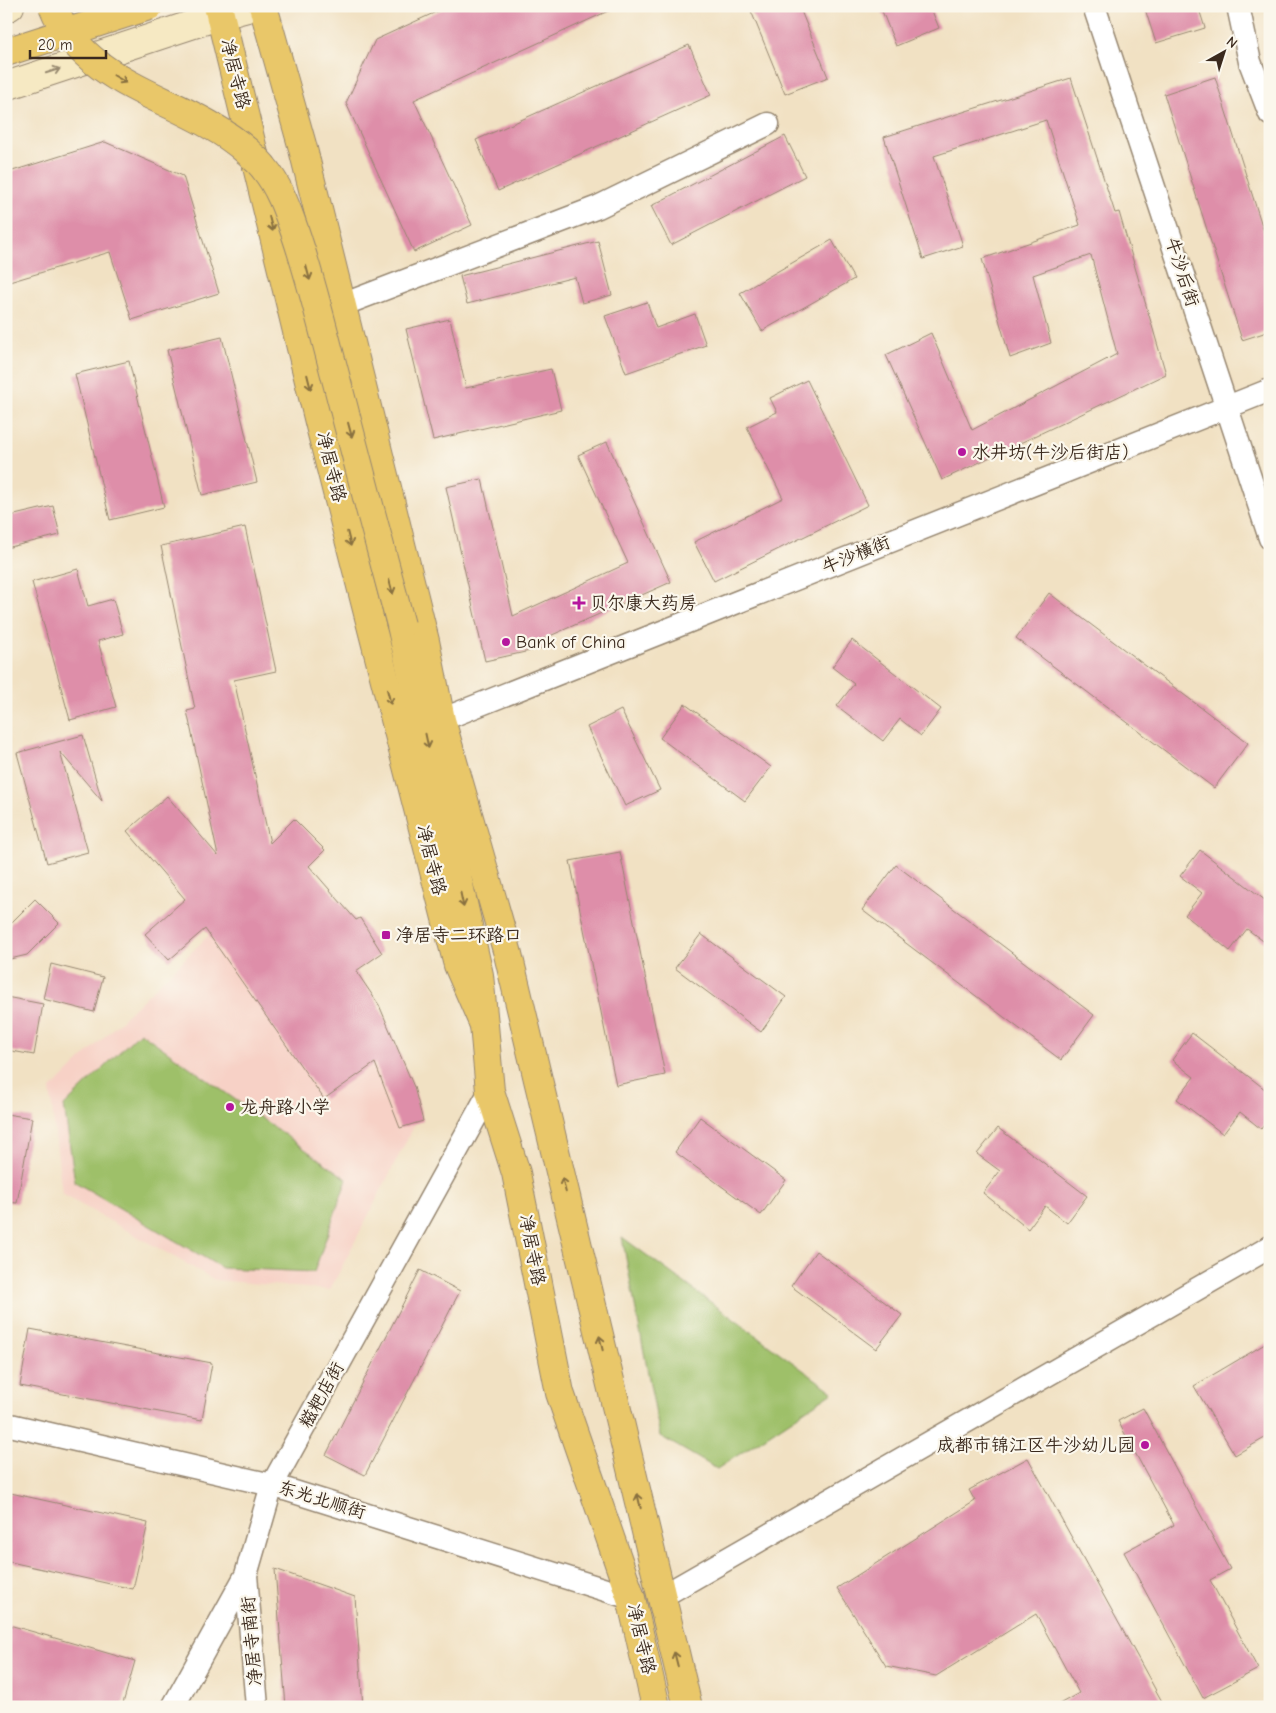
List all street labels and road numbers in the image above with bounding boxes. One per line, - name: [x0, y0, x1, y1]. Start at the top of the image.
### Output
- street label: 净居寺路: [216, 37, 254, 111]
- street label: 牛沙后街: [1161, 235, 1203, 309]
- street label: 净居寺路: [312, 430, 350, 504]
- street label: 牛沙横街: [819, 532, 893, 578]
- street label: 净居寺路: [412, 823, 450, 897]
- street label: 净居寺路: [515, 1213, 549, 1287]
- street label: 糍粑店街: [295, 1358, 349, 1432]
- street label: 东光北顺街: [276, 1477, 368, 1523]
- street label: 净居寺南街: [238, 1595, 266, 1687]
- street label: 净居寺路: [623, 1602, 659, 1676]

